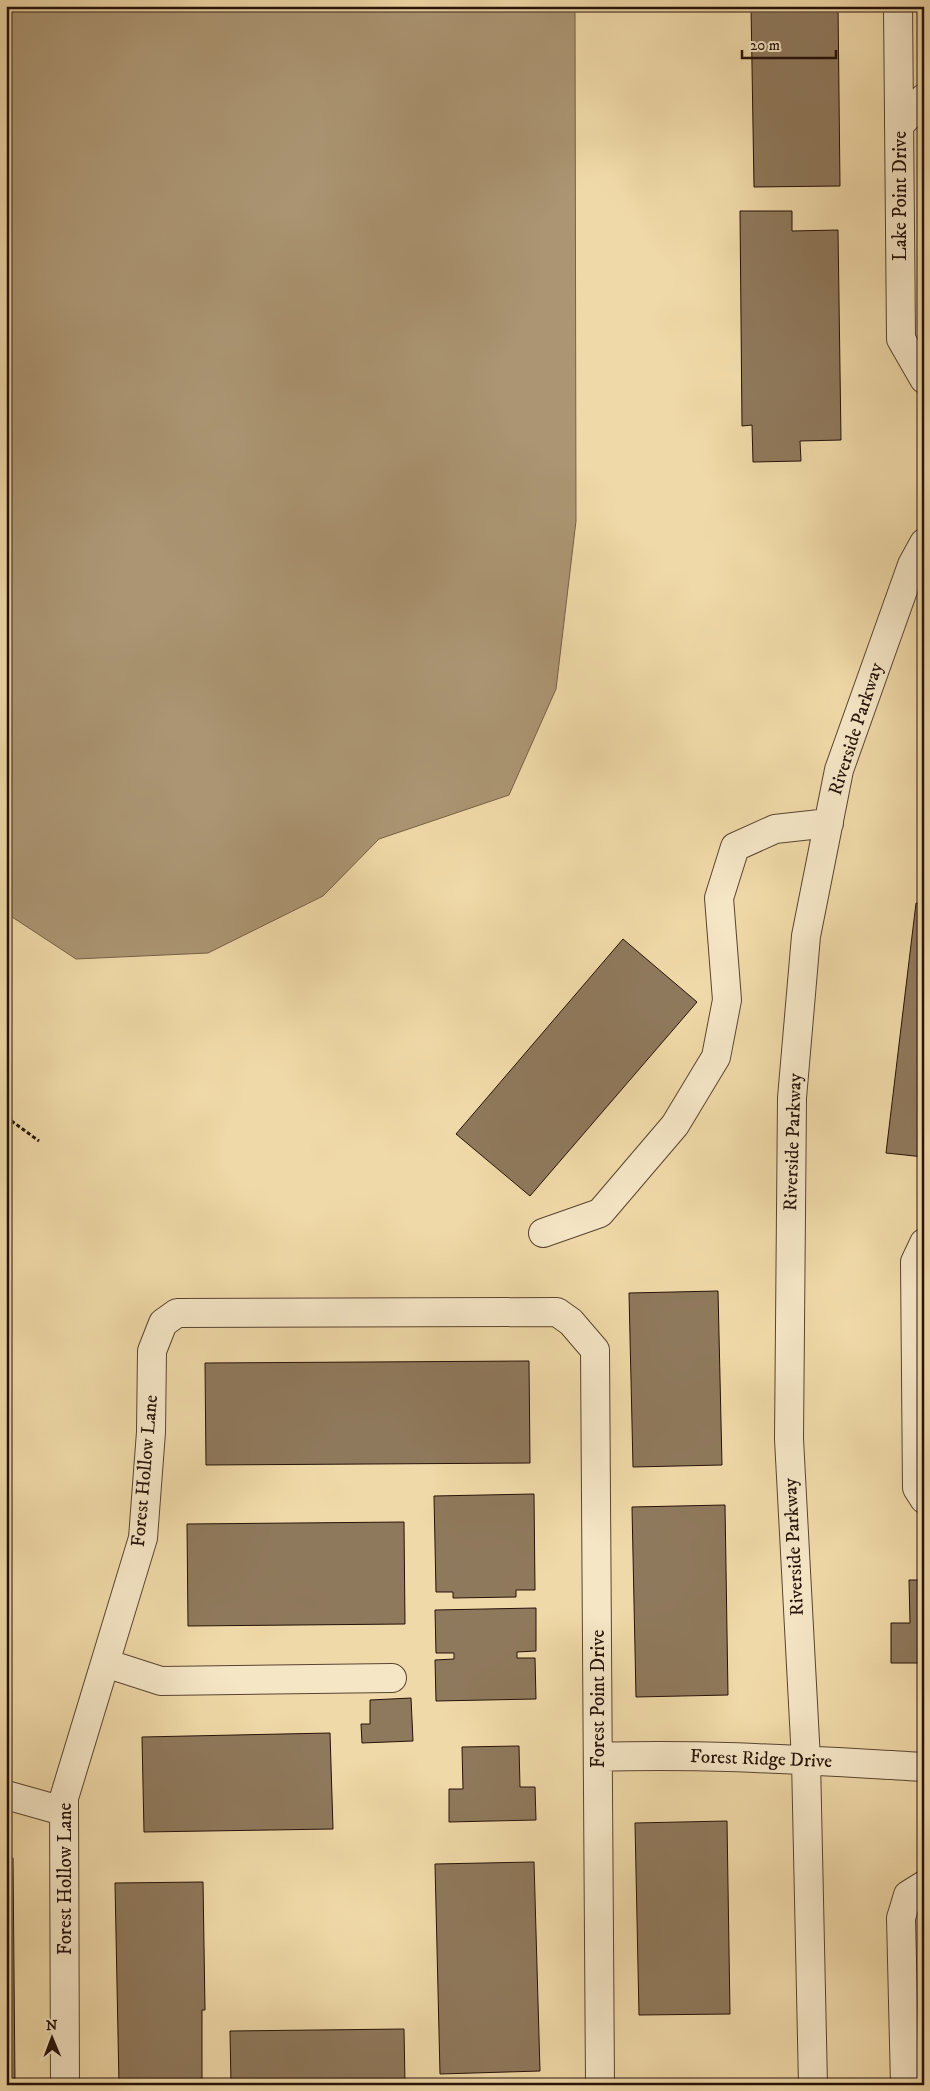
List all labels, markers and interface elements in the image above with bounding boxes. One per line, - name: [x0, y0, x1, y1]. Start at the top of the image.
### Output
- scale bar: [742, 28, 836, 60]
- text: 20 m: [750, 36, 780, 55]
- street label: Lake Point Drive: [889, 131, 912, 261]
- street label: Riverside Parkway: [824, 659, 889, 798]
- street label: Riverside Parkway: [779, 1072, 807, 1211]
- street label: Forest Hollow Lane: [127, 1394, 163, 1548]
- street label: Riverside Parkway: [779, 1476, 809, 1617]
- street label: Forest Point Drive: [587, 1630, 610, 1768]
- street label: Forest Ridge Drive: [690, 1745, 833, 1773]
- street label: Forest Hollow Lane: [54, 1803, 77, 1955]
- north arrow: [28, 2014, 78, 2064]
- text: N: [46, 2017, 58, 2035]

